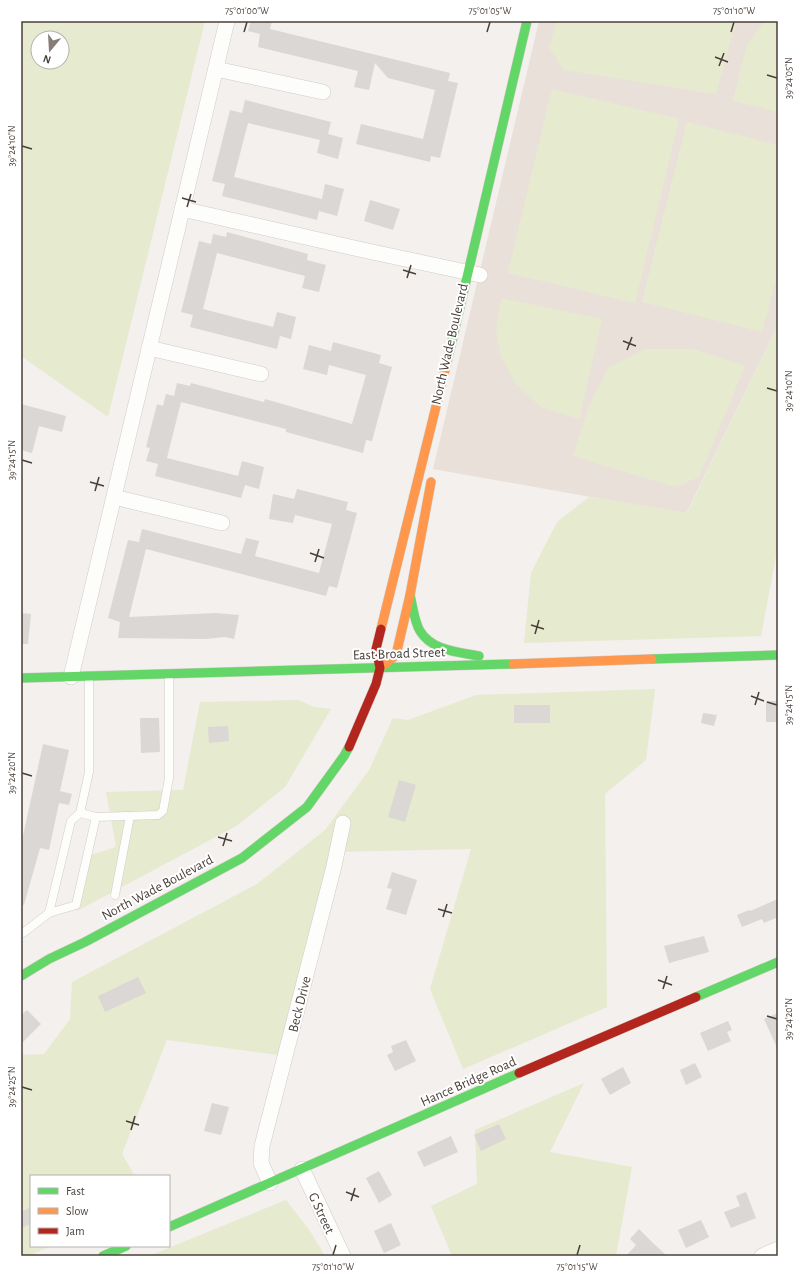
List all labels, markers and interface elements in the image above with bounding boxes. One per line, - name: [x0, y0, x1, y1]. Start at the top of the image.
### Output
- text: 75°01'00"W: [225, 6, 269, 16]
- text: 75°01'05"W: [469, 6, 512, 16]
- text: 75°01'10"W: [713, 6, 755, 16]
- north arrow: [30, 30, 70, 70]
- text: N: [42, 53, 52, 65]
- text: 39°24'05"N: [784, 57, 794, 99]
- text: 39°24'10"N: [7, 125, 17, 167]
- street label: North Wade Boulevard: [429, 282, 471, 406]
- text: 39°24'10"N: [784, 370, 794, 412]
- text: 39°24'15"N: [7, 440, 17, 480]
- street label: East Broad Street: [353, 645, 446, 663]
- text: 39°24'15"N: [784, 685, 794, 725]
- text: 39°24'20"N: [7, 752, 17, 794]
- street label: North Wade Boulevard: [99, 853, 215, 923]
- street label: Beck Drive: [286, 975, 314, 1034]
- text: 39°24'20"N: [784, 998, 794, 1040]
- street label: Hance Bridge Road: [419, 1055, 518, 1109]
- text: 39°24'25"N: [7, 1066, 17, 1108]
- legend: [30, 1175, 170, 1247]
- text: Fast: [66, 1185, 85, 1197]
- street label: G Street: [306, 1191, 337, 1237]
- text: Slow: [66, 1205, 88, 1217]
- text: Jam: [66, 1225, 85, 1237]
- text: 75°01'10"W: [312, 1262, 354, 1272]
- text: 75°01'15"W: [556, 1262, 598, 1272]

